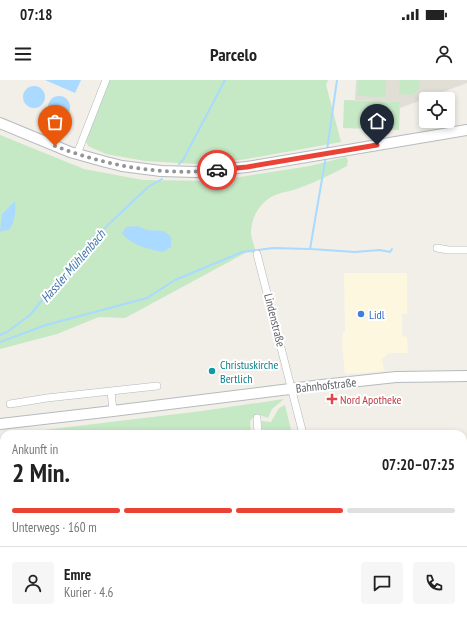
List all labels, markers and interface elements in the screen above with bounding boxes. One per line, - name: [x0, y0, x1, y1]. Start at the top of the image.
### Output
- text: 07:18: [20, 5, 52, 24]
- icon: menu: [12, 43, 34, 65]
- text: Parcelo: [210, 43, 257, 66]
- icon: person: [433, 43, 455, 65]
- map controls: [419, 92, 455, 128]
- button: locate: [419, 92, 455, 128]
- pin: [360, 104, 394, 145]
- pin: [38, 105, 72, 146]
- icon: home: [366, 110, 388, 132]
- icon: bag: [44, 111, 66, 133]
- courier: [197, 150, 237, 190]
- icon: car: [206, 159, 228, 181]
- water label: Hassler Mühlenbach: [37, 225, 110, 306]
- street label: Lindenstraße: [261, 292, 289, 348]
- place label: Lidl: [369, 307, 385, 322]
- marker: Lidl: [356, 309, 366, 319]
- place label: Christuskirche Bertlich: [220, 357, 278, 386]
- marker: Christuskirche Bertlich: [207, 366, 217, 376]
- street label: Bahnhofstraße: [295, 374, 357, 396]
- place label: Nord Apotheke: [340, 392, 401, 407]
- marker: Nord Apotheke: [327, 394, 337, 404]
- text: Ankunft in: [12, 441, 58, 458]
- text: 07:20–07:25: [382, 455, 455, 474]
- text: 2 Min.: [12, 456, 70, 489]
- text: Unterwegs · 160 m: [12, 519, 97, 536]
- button: person: [12, 562, 54, 604]
- button: chat: [361, 562, 403, 604]
- button: phone: [413, 562, 455, 604]
- text: Emre: [64, 565, 91, 584]
- text: Kurier · 4.6: [64, 584, 113, 601]

